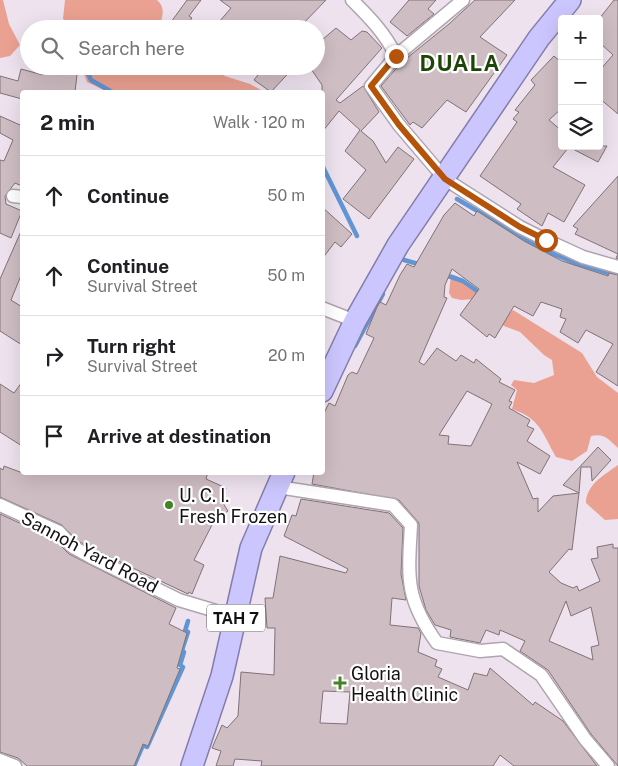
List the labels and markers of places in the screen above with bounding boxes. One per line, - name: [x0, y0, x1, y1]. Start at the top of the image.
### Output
- place label: U. C. I. Fresh Frozen: [179, 485, 287, 527]
- marker: U. C. I. Fresh Frozen: [163, 499, 175, 511]
- place label: Gloria Health Clinic: [351, 663, 458, 705]
- marker: Gloria Health Clinic: [333, 676, 347, 690]

